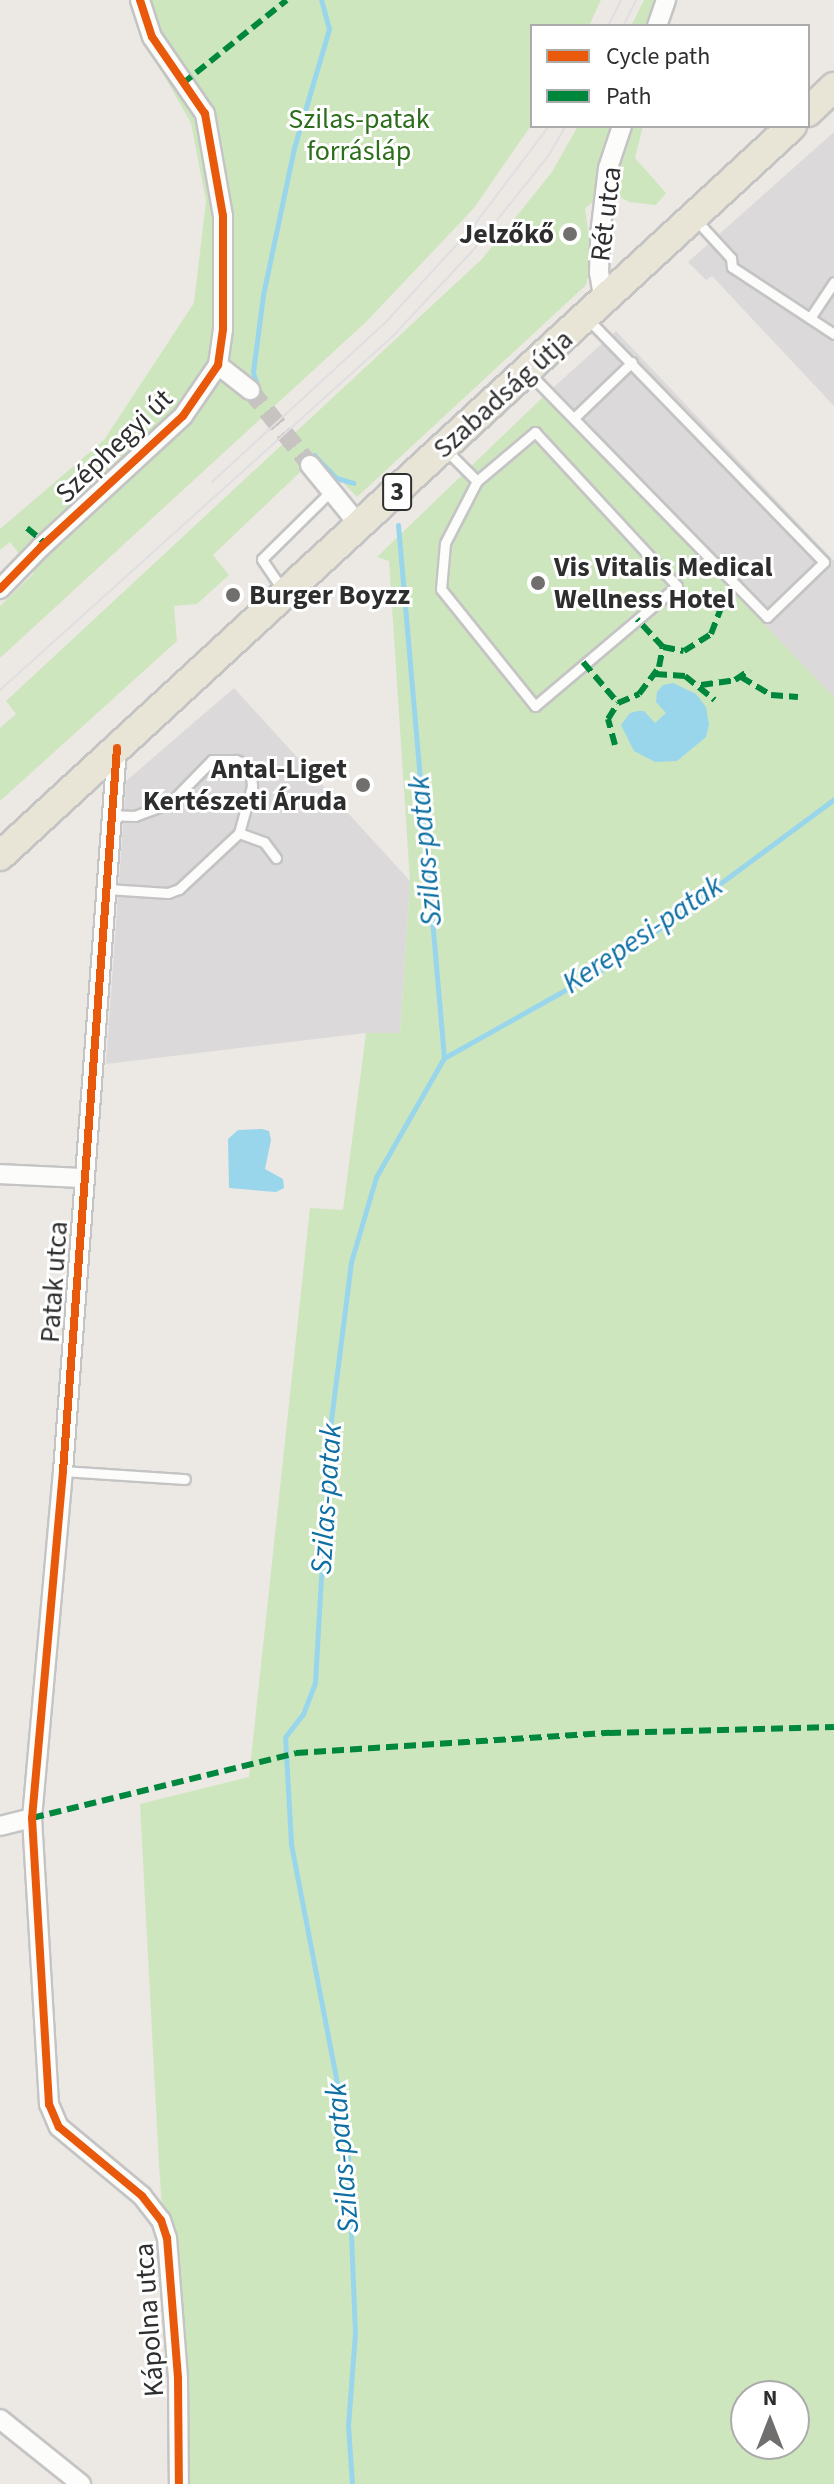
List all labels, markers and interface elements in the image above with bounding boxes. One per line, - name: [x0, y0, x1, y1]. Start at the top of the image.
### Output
- legend: [530, 24, 810, 128]
- text: Cycle path: [606, 39, 710, 74]
- text: Path: [606, 79, 652, 114]
- park label: Szilas-patak forrásláp: [288, 102, 430, 168]
- street label: Rét utca: [584, 165, 628, 263]
- place label: Jelzőkő: [459, 217, 554, 251]
- marker: Jelzőkő: [561, 225, 579, 243]
- street label: Szabadság útja: [426, 323, 580, 465]
- street label: Széphegyi út: [49, 382, 179, 510]
- road number: 3: [381, 470, 413, 514]
- place label: Vis Vitalis Medical Wellness Hotel: [554, 550, 772, 616]
- marker: Vis Vitalis Medical Wellness Hotel: [529, 574, 547, 592]
- place label: Burger Boyzz: [249, 578, 410, 612]
- marker: Burger Boyzz: [224, 586, 242, 604]
- place label: Antal-Liget Kertészeti Áruda: [143, 752, 347, 818]
- water label: Szilas-patak: [401, 774, 451, 928]
- marker: Antal-Liget Kertészeti Áruda: [354, 776, 372, 794]
- water label: Kerepesi-patak: [556, 868, 730, 1002]
- street label: Patak utca: [33, 1220, 75, 1344]
- water label: Szilas-patak: [304, 1422, 350, 1576]
- water label: Szilas-patak: [318, 2081, 368, 2235]
- street label: Kápolna utca: [127, 2242, 171, 2398]
- north arrow: [730, 2380, 810, 2460]
- text: N: [763, 2382, 777, 2414]

